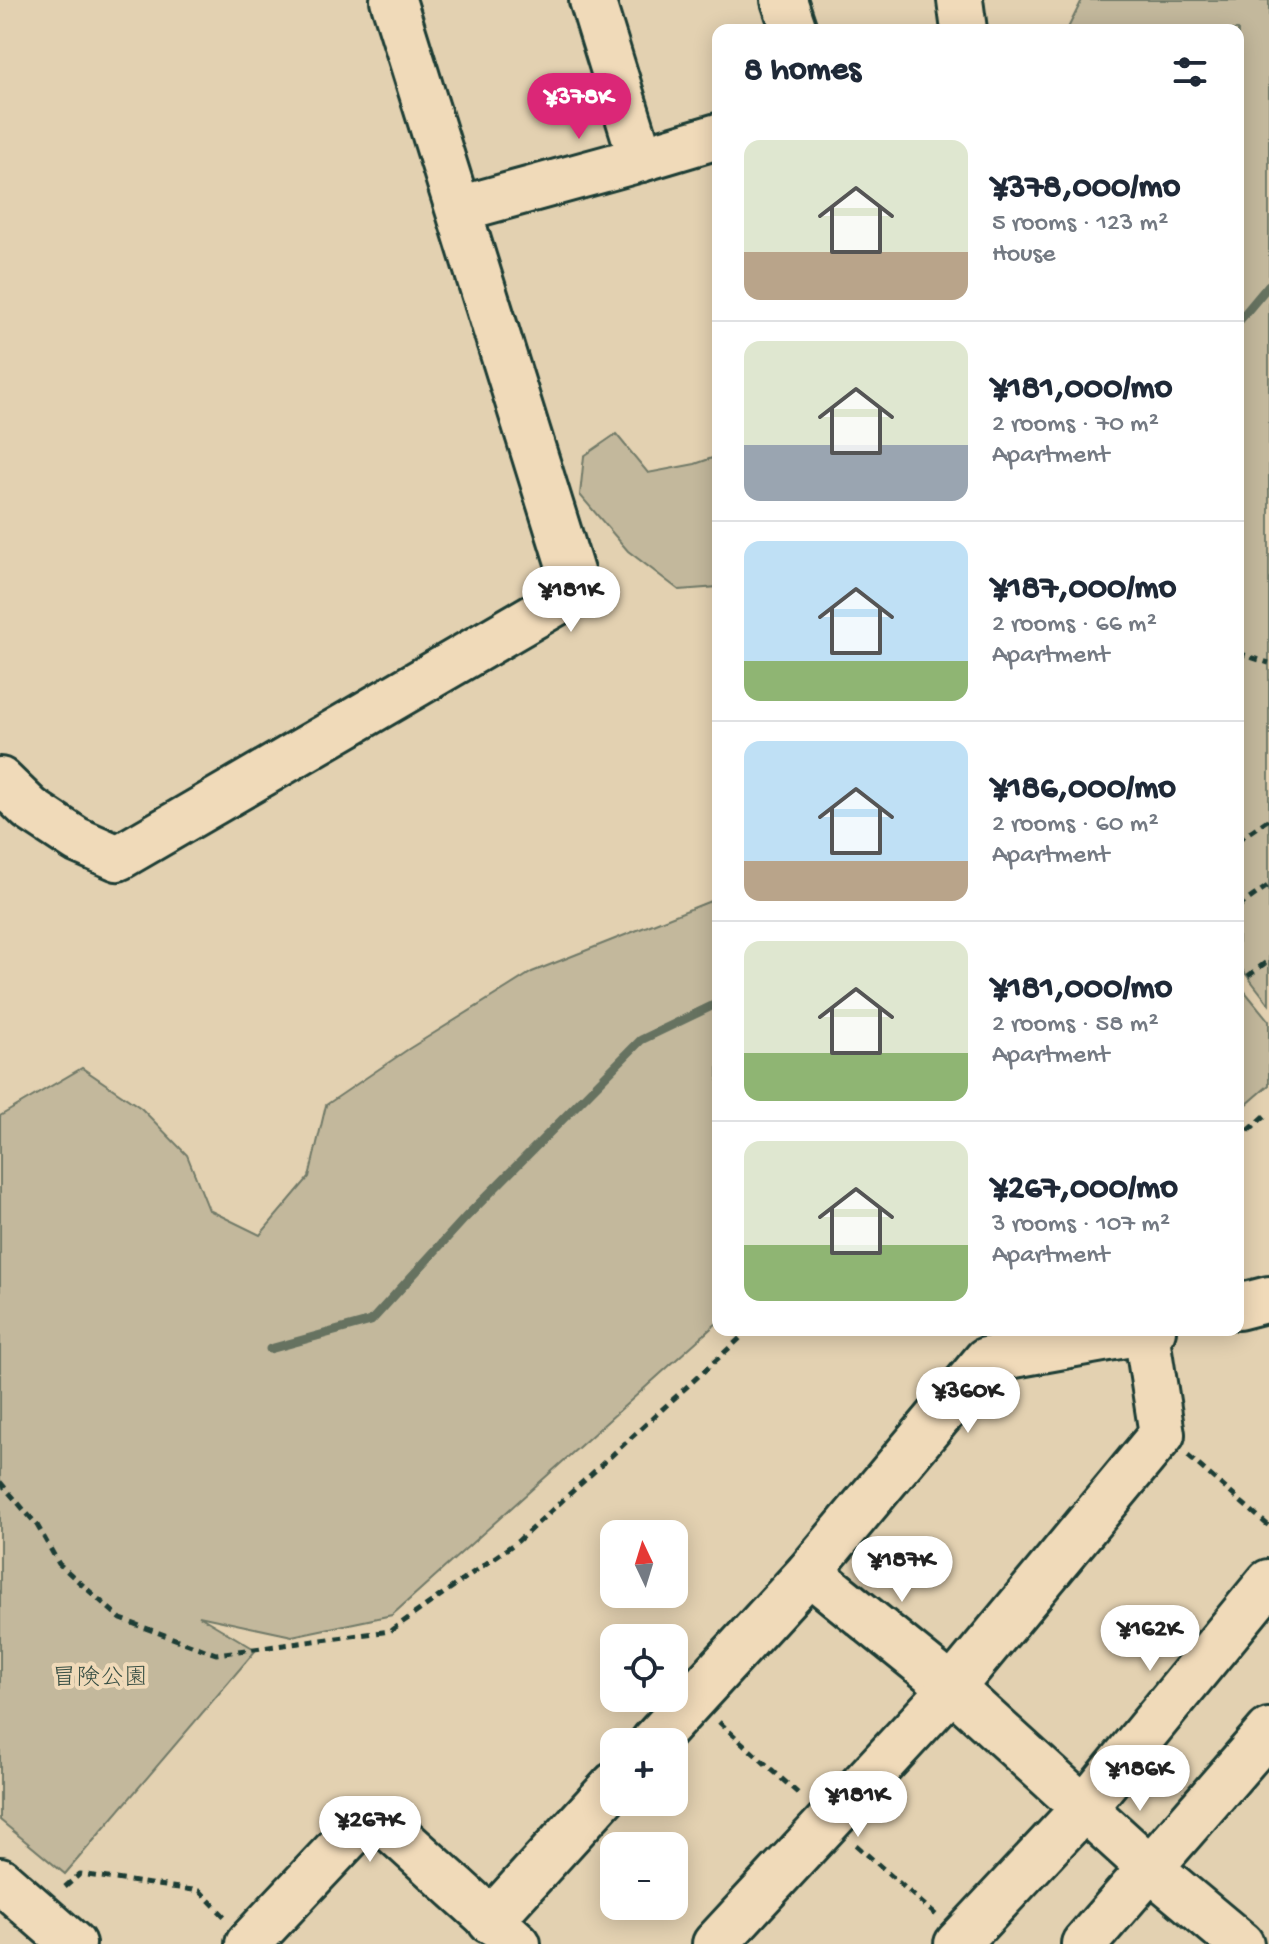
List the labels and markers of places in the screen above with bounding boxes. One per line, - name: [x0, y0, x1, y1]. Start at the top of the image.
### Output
- pin: ¥378K: [523, 73, 635, 141]
- pin: ¥181K: [515, 566, 627, 634]
- pin: ¥360K: [912, 1367, 1024, 1435]
- pin: ¥187K: [846, 1536, 958, 1604]
- pin: ¥162K: [1094, 1605, 1206, 1673]
- pin: ¥186K: [1084, 1745, 1196, 1813]
- pin: ¥181K: [802, 1771, 914, 1839]
- pin: ¥267K: [314, 1796, 426, 1864]

